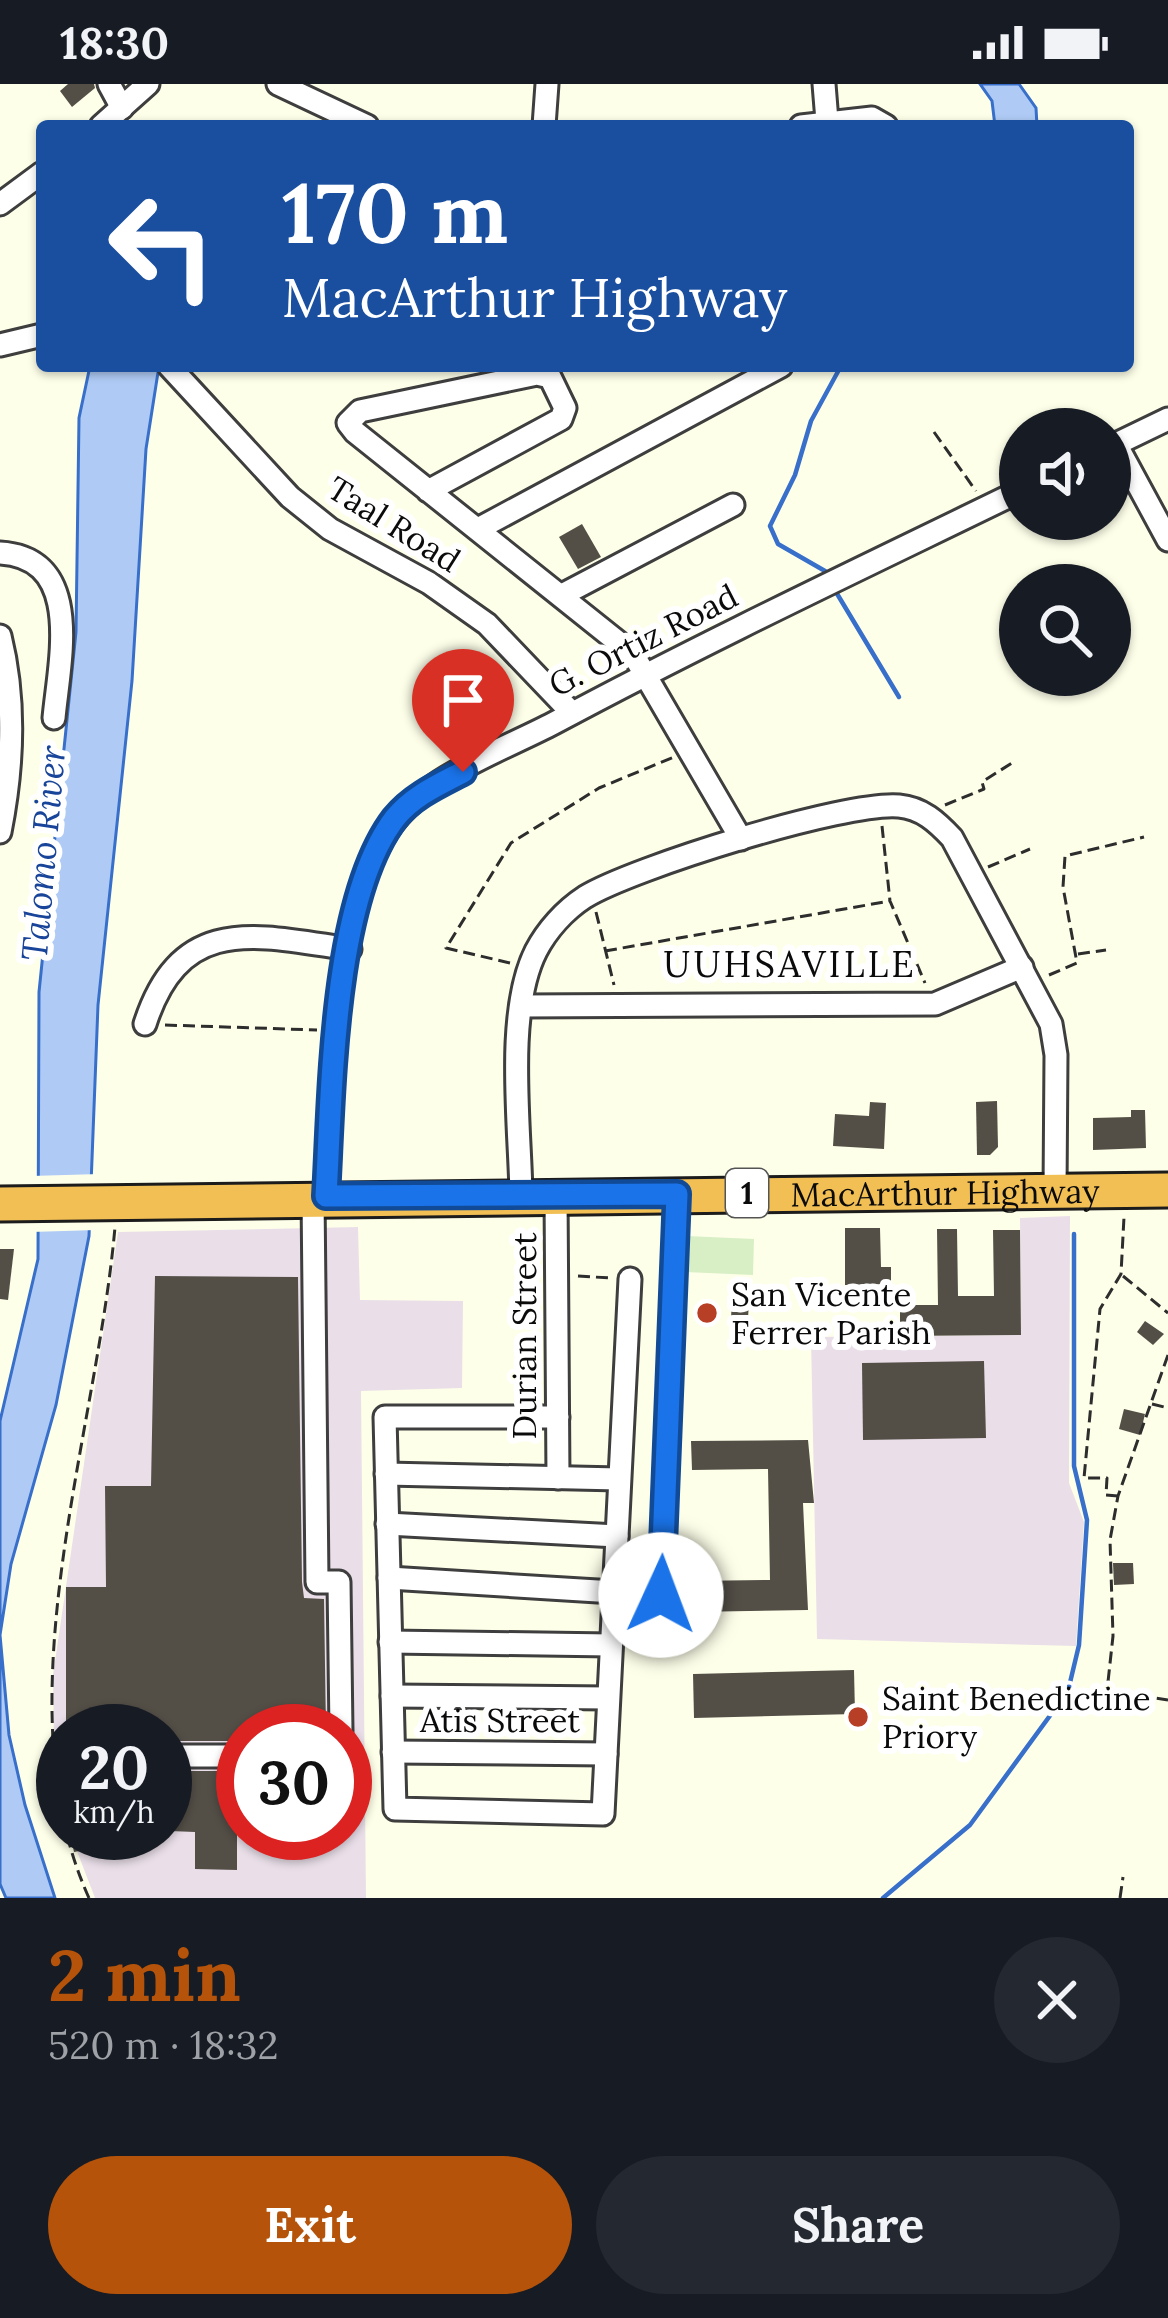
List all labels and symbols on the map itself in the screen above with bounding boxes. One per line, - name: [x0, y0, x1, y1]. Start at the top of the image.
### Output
- street label: Taal Road: [320, 467, 468, 581]
- street label: G. Ortiz Road: [541, 574, 745, 706]
- pin: [412, 649, 514, 772]
- water label: Talomo River: [11, 743, 75, 963]
- district label: UUHSAVILLE: [663, 941, 917, 987]
- road number: 1: [726, 1169, 768, 1217]
- street label: MacArthur Highway: [790, 1170, 1100, 1216]
- street label: Durian Street: [503, 1232, 545, 1440]
- place label: San Vicente Ferrer Parish: [731, 1273, 931, 1353]
- marker: San Vicente Ferrer Parish: [694, 1300, 720, 1326]
- position arrow: [598, 1532, 724, 1658]
- place label: Saint Benedictine Priory: [882, 1677, 1151, 1757]
- street label: Atis Street: [419, 1699, 580, 1741]
- speed limit sign: 30: [216, 1704, 372, 1860]
- marker: Saint Benedictine Priory: [845, 1704, 871, 1730]

